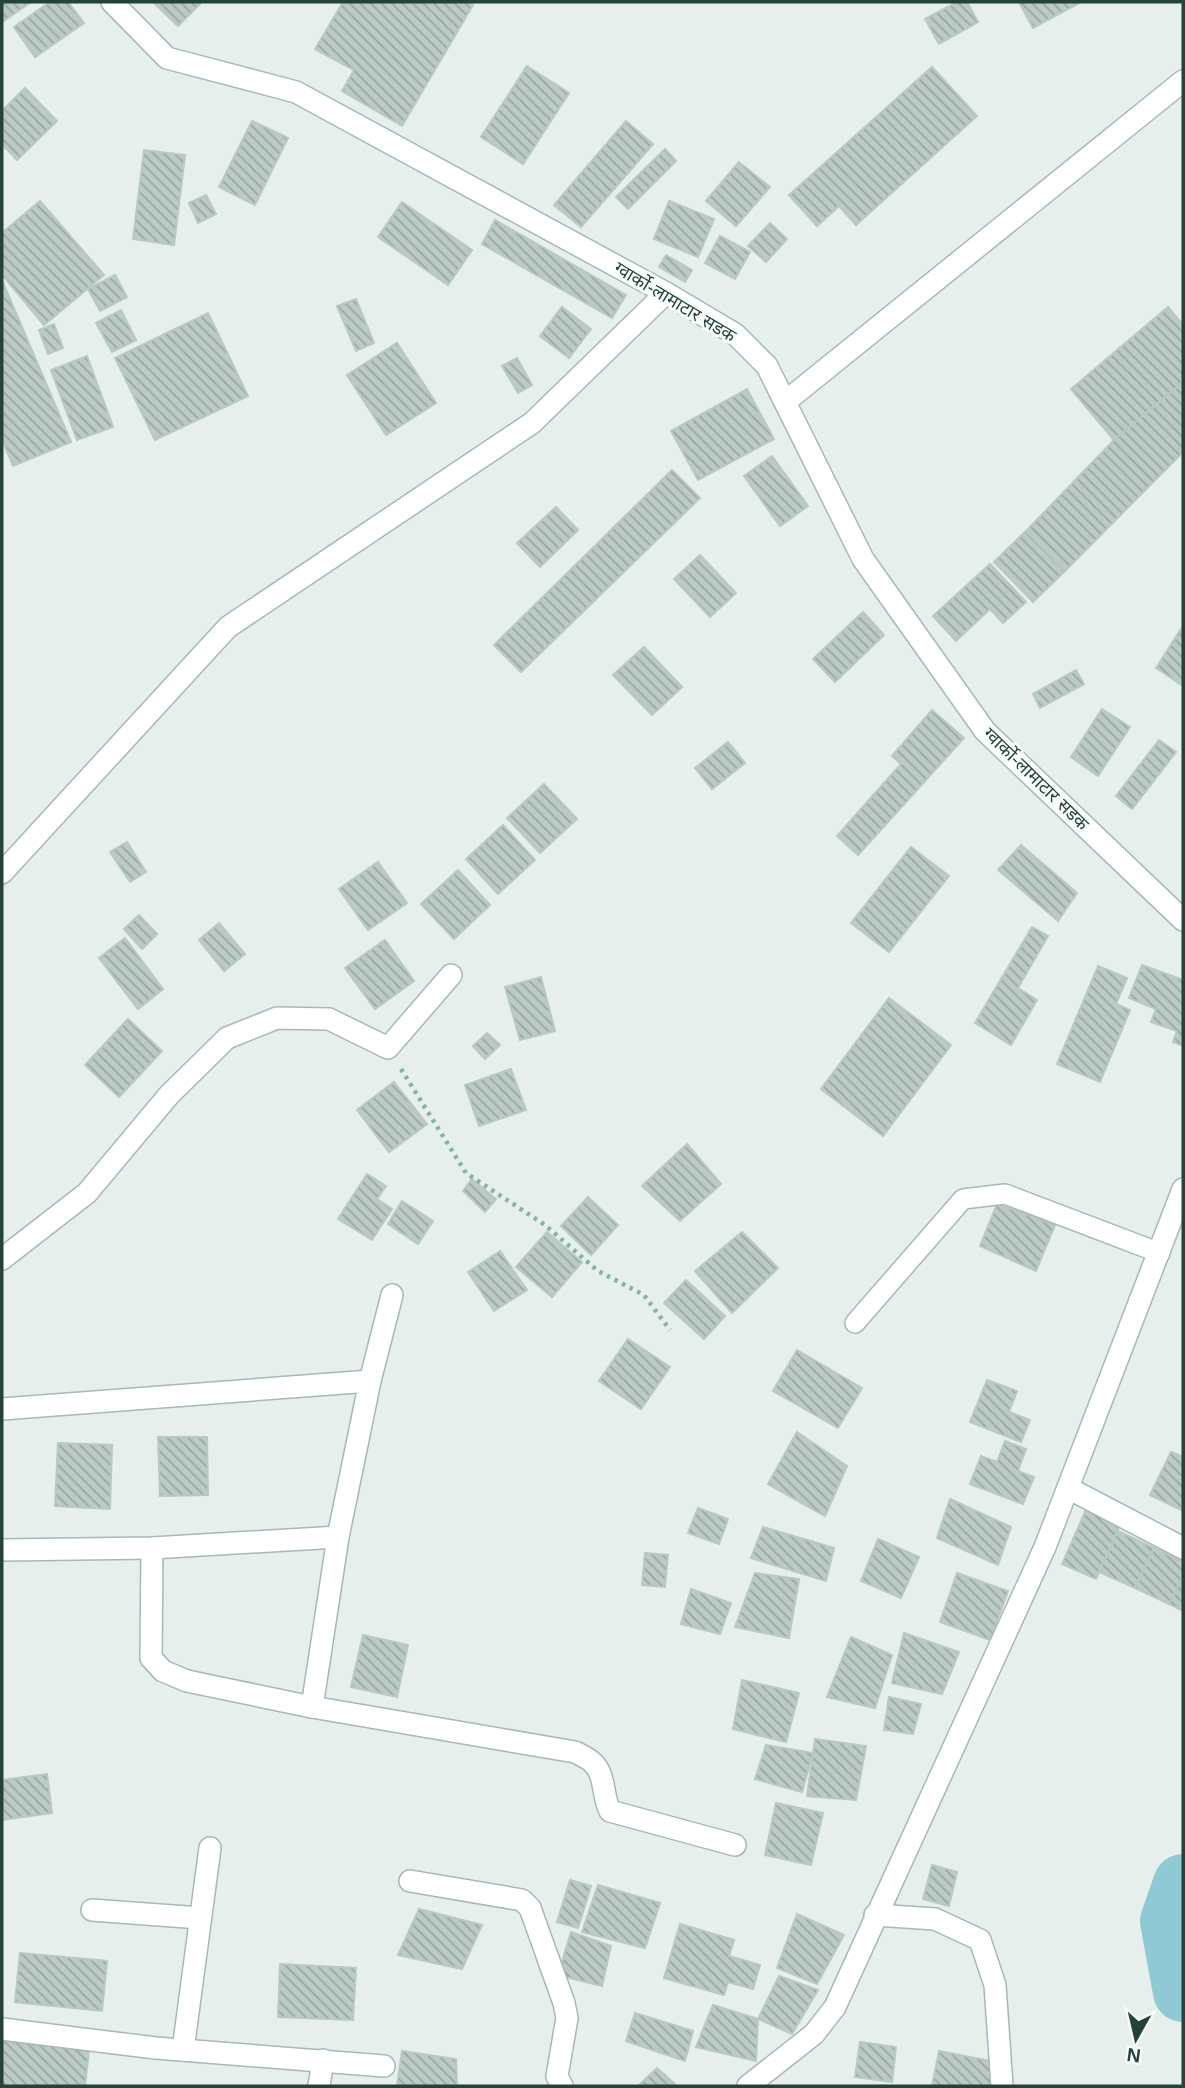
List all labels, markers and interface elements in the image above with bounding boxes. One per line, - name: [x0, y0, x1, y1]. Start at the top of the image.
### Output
- street label: ग्वार्को-लामाटार सडक: [611, 257, 741, 347]
- street label: ग्वार्को-लामाटार सडक: [979, 723, 1094, 835]
- north arrow: [1101, 2004, 1171, 2074]
- text: N: [1125, 2044, 1142, 2067]

